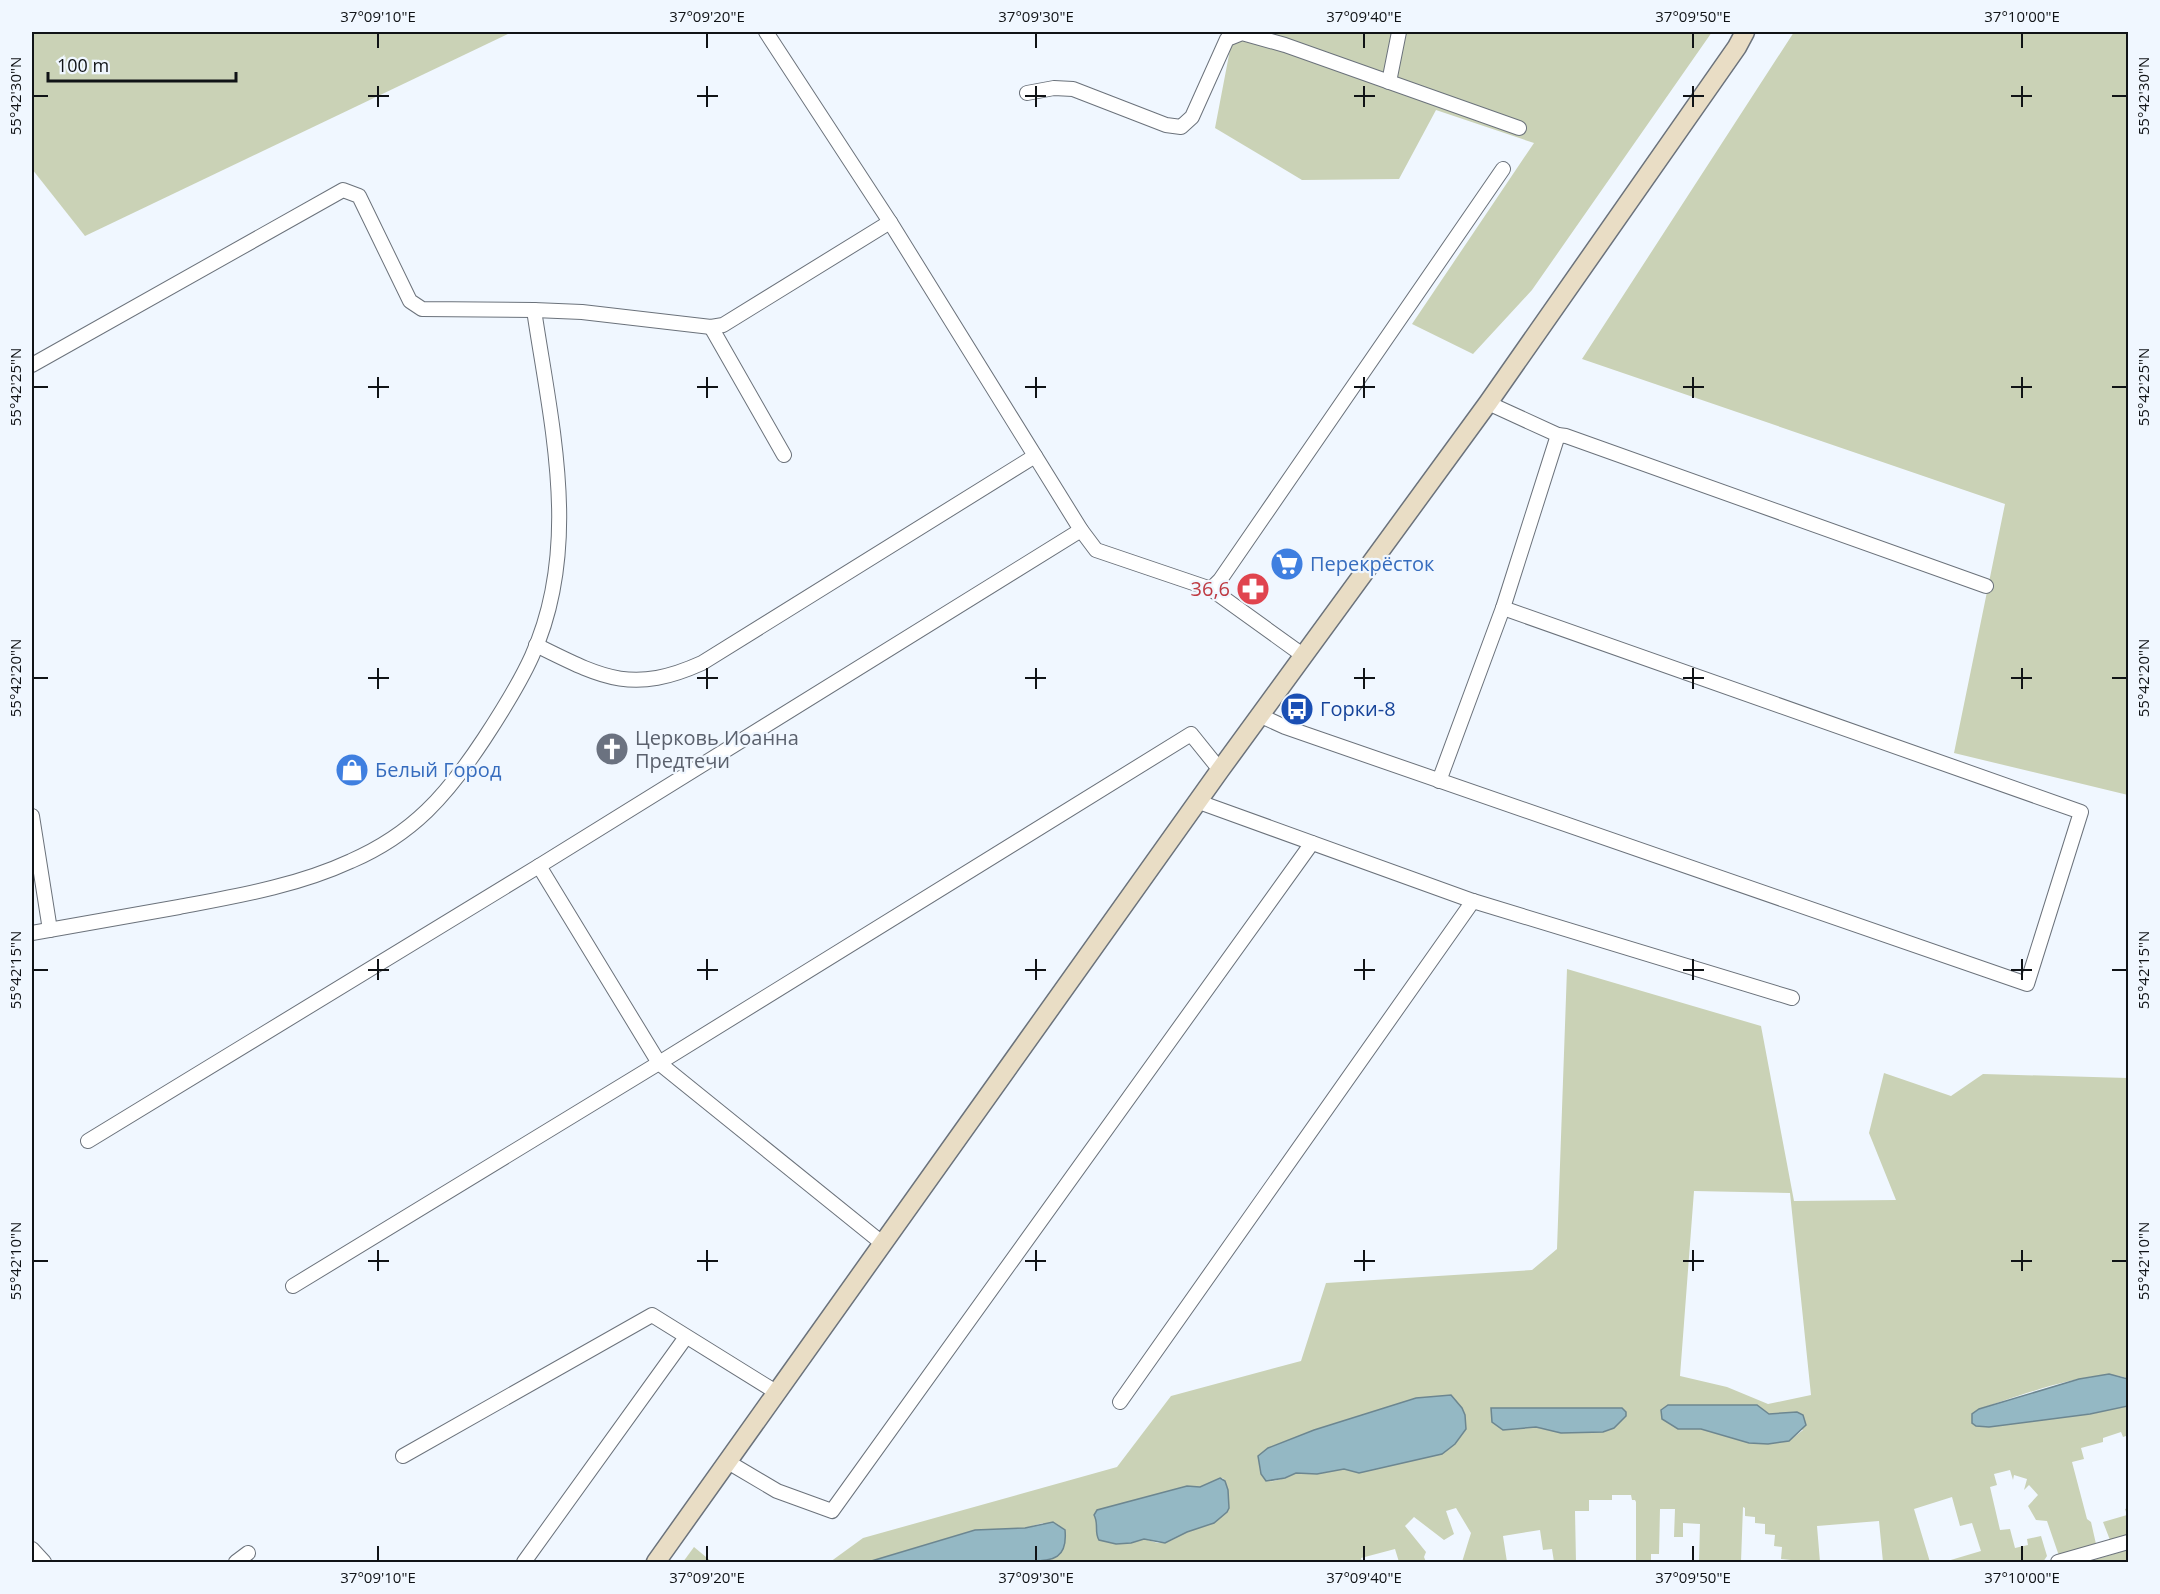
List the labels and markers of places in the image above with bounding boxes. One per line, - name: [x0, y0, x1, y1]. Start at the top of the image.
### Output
- supermarket icon: Перекрёсток: [1269, 546, 1305, 582]
- place label: Перекрёсток: [1310, 550, 1435, 577]
- pharmacy icon: 36,6: [1235, 571, 1271, 607]
- place label: 36,6: [1191, 575, 1230, 602]
- bus stop icon: Горки-8: [1279, 691, 1315, 727]
- place label: Горки-8: [1320, 695, 1396, 722]
- place label: Церковь Иоанна Предтечи: [635, 724, 799, 774]
- church icon: Церковь Иоанна Предтечи: [594, 731, 630, 767]
- shop icon: Белый Город: [334, 752, 370, 788]
- place label: Белый Город: [375, 756, 502, 783]

